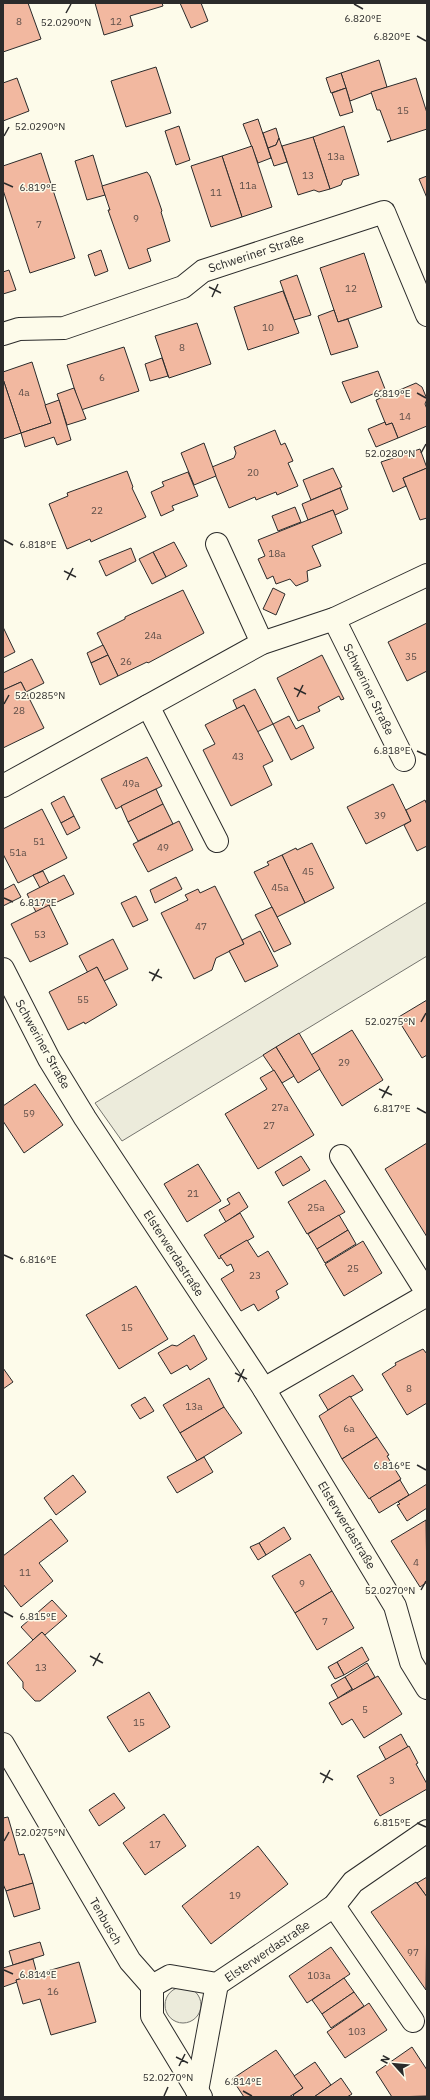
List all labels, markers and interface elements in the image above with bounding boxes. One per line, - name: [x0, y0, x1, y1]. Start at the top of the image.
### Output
- text: 6.820°E: [344, 12, 382, 25]
- house number: 8: [16, 15, 22, 28]
- house number: 12: [110, 15, 122, 28]
- text: 52.0290°N: [41, 16, 91, 29]
- text: 6.820°E: [373, 30, 411, 43]
- house number: 15: [397, 104, 409, 117]
- text: 52.0290°N: [15, 120, 65, 133]
- house number: 13a: [327, 150, 345, 163]
- house number: 13: [302, 169, 314, 182]
- house number: 11a: [239, 179, 257, 192]
- text: 6.819°E: [19, 181, 57, 194]
- house number: 11: [210, 186, 222, 199]
- house number: 9: [133, 212, 139, 225]
- house number: 7: [36, 218, 42, 231]
- street label: Schweriner Straße: [206, 230, 306, 276]
- house number: 12: [345, 282, 357, 295]
- house number: 10: [262, 321, 274, 334]
- house number: 8: [179, 341, 185, 354]
- house number: 6: [99, 371, 105, 384]
- house number: 4a: [18, 386, 30, 399]
- text: 6.819°E: [373, 387, 411, 400]
- house number: 14: [399, 410, 411, 423]
- text: 52.0280°N: [365, 447, 415, 460]
- house number: 20: [247, 466, 259, 479]
- house number: 22: [91, 504, 103, 517]
- text: 6.818°E: [19, 538, 57, 551]
- house number: 18a: [268, 547, 286, 560]
- house number: 24a: [144, 629, 162, 642]
- street label: Schweriner Straße: [340, 641, 398, 737]
- house number: 35: [405, 650, 417, 663]
- house number: 26: [120, 655, 132, 668]
- text: 52.0285°N: [15, 689, 65, 702]
- house number: 28: [13, 704, 25, 717]
- text: 6.818°E: [373, 744, 411, 757]
- house number: 43: [232, 750, 244, 763]
- house number: 49a: [122, 777, 140, 790]
- house number: 39: [374, 809, 386, 822]
- house number: 51: [33, 835, 45, 848]
- house number: 49: [157, 841, 169, 854]
- house number: 51a: [9, 846, 27, 859]
- house number: 45: [302, 865, 314, 878]
- house number: 45a: [271, 881, 289, 894]
- text: 6.817°E: [19, 896, 57, 909]
- house number: 47: [195, 920, 207, 933]
- house number: 53: [34, 928, 46, 941]
- house number: 55: [77, 993, 89, 1006]
- street label: Schweriner Straße: [12, 997, 74, 1092]
- text: 52.0275°N: [365, 1015, 415, 1028]
- house number: 29: [338, 1056, 350, 1069]
- house number: 27a: [271, 1101, 289, 1114]
- text: 6.817°E: [373, 1102, 411, 1115]
- house number: 59: [23, 1107, 35, 1120]
- house number: 27: [263, 1119, 275, 1132]
- house number: 21: [187, 1187, 199, 1200]
- house number: 25a: [307, 1201, 325, 1214]
- street label: Elsterwerdastraße: [141, 1207, 208, 1299]
- text: 6.816°E: [19, 1253, 57, 1266]
- house number: 25: [347, 1262, 359, 1275]
- house number: 23: [249, 1269, 261, 1282]
- house number: 15: [121, 1321, 133, 1334]
- house number: 8: [406, 1382, 412, 1395]
- house number: 13a: [185, 1400, 203, 1413]
- house number: 6a: [343, 1422, 355, 1435]
- text: 6.816°E: [373, 1459, 411, 1472]
- street label: Elsterwerdastraße: [315, 1478, 379, 1572]
- house number: 4: [413, 1556, 419, 1569]
- house number: 11: [19, 1566, 31, 1579]
- house number: 9: [299, 1577, 305, 1590]
- text: 52.0270°N: [365, 1584, 415, 1597]
- text: 6.815°E: [19, 1610, 57, 1623]
- house number: 7: [322, 1615, 328, 1628]
- house number: 13: [35, 1661, 47, 1674]
- house number: 5: [362, 1703, 368, 1716]
- house number: 15: [133, 1716, 145, 1729]
- house number: 3: [389, 1774, 395, 1787]
- text: 6.815°E: [373, 1816, 411, 1829]
- text: 52.0275°N: [15, 1826, 65, 1839]
- house number: 17: [149, 1838, 161, 1851]
- house number: 19: [229, 1889, 241, 1902]
- street label: Tenbusch: [87, 1895, 125, 1947]
- street label: Elsterwerdastraße: [221, 1917, 313, 1985]
- house number: 97: [407, 1946, 419, 1959]
- text: 6.814°E: [19, 1968, 57, 1981]
- house number: 103a: [307, 1969, 331, 1982]
- house number: 16: [47, 1985, 59, 1998]
- house number: 103: [348, 2025, 366, 2038]
- north arrow: [374, 2044, 414, 2084]
- text: N: [377, 2053, 393, 2066]
- text: 52.0270°N: [143, 2071, 193, 2084]
- text: 6.814°E: [224, 2075, 262, 2088]

